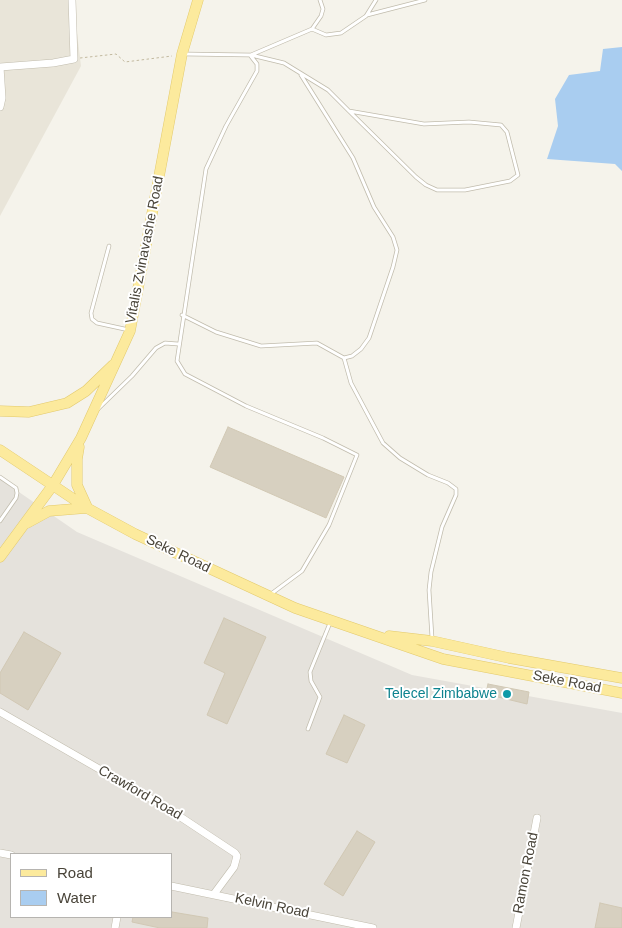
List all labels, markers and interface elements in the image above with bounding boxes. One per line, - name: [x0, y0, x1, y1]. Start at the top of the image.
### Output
- street label: Vitalis Zvinavashe Road: [122, 175, 168, 325]
- street label: Seke Road: [143, 531, 213, 577]
- street label: Seke Road: [531, 667, 603, 697]
- place label: Telecel Zimbabwe: [385, 686, 497, 702]
- marker: Telecel Zimbabwe: [501, 688, 513, 700]
- street label: Crawford Road: [95, 762, 185, 824]
- street label: Ramon Road: [510, 831, 542, 915]
- legend: [10, 853, 172, 918]
- text: Road: [57, 864, 93, 881]
- text: Water: [57, 889, 96, 906]
- street label: Kelvin Road: [233, 890, 311, 922]

